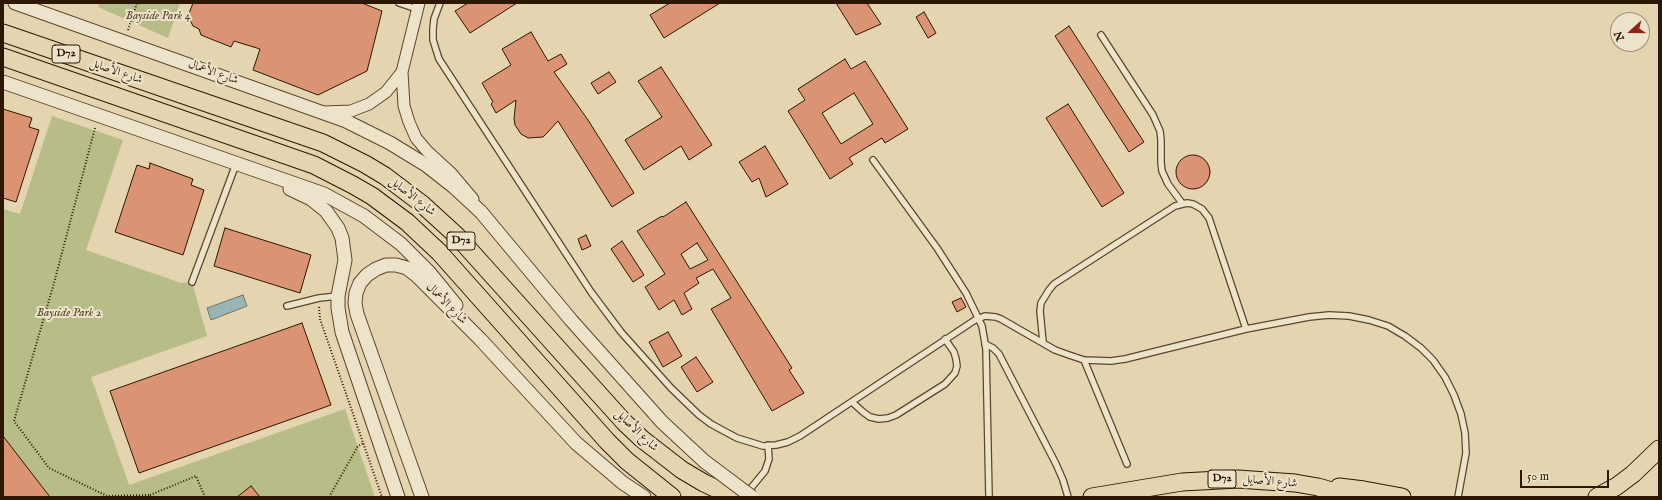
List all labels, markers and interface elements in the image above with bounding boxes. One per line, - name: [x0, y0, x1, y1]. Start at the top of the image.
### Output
- park label: Bayside Park 4: [125, 10, 191, 24]
- north arrow: [1610, 12, 1650, 52]
- text: N: [1611, 29, 1628, 43]
- road number: D72: [52, 45, 80, 63]
- street label: شارع الأصايل: [88, 56, 144, 88]
- street label: شارع الأعمال: [186, 58, 240, 88]
- street label: شارع الأصايل: [386, 174, 438, 220]
- road number: D72: [447, 232, 475, 250]
- street label: شارع الأعمال: [422, 280, 470, 328]
- park label: Bayside Park 2: [37, 307, 101, 321]
- street label: شارع الأصايل: [611, 407, 661, 455]
- scale bar: [1522, 462, 1611, 488]
- text: 50 m: [1527, 469, 1549, 484]
- road number: D72: [1208, 470, 1236, 488]
- street label: شارع الأصايل: [1242, 472, 1298, 492]

